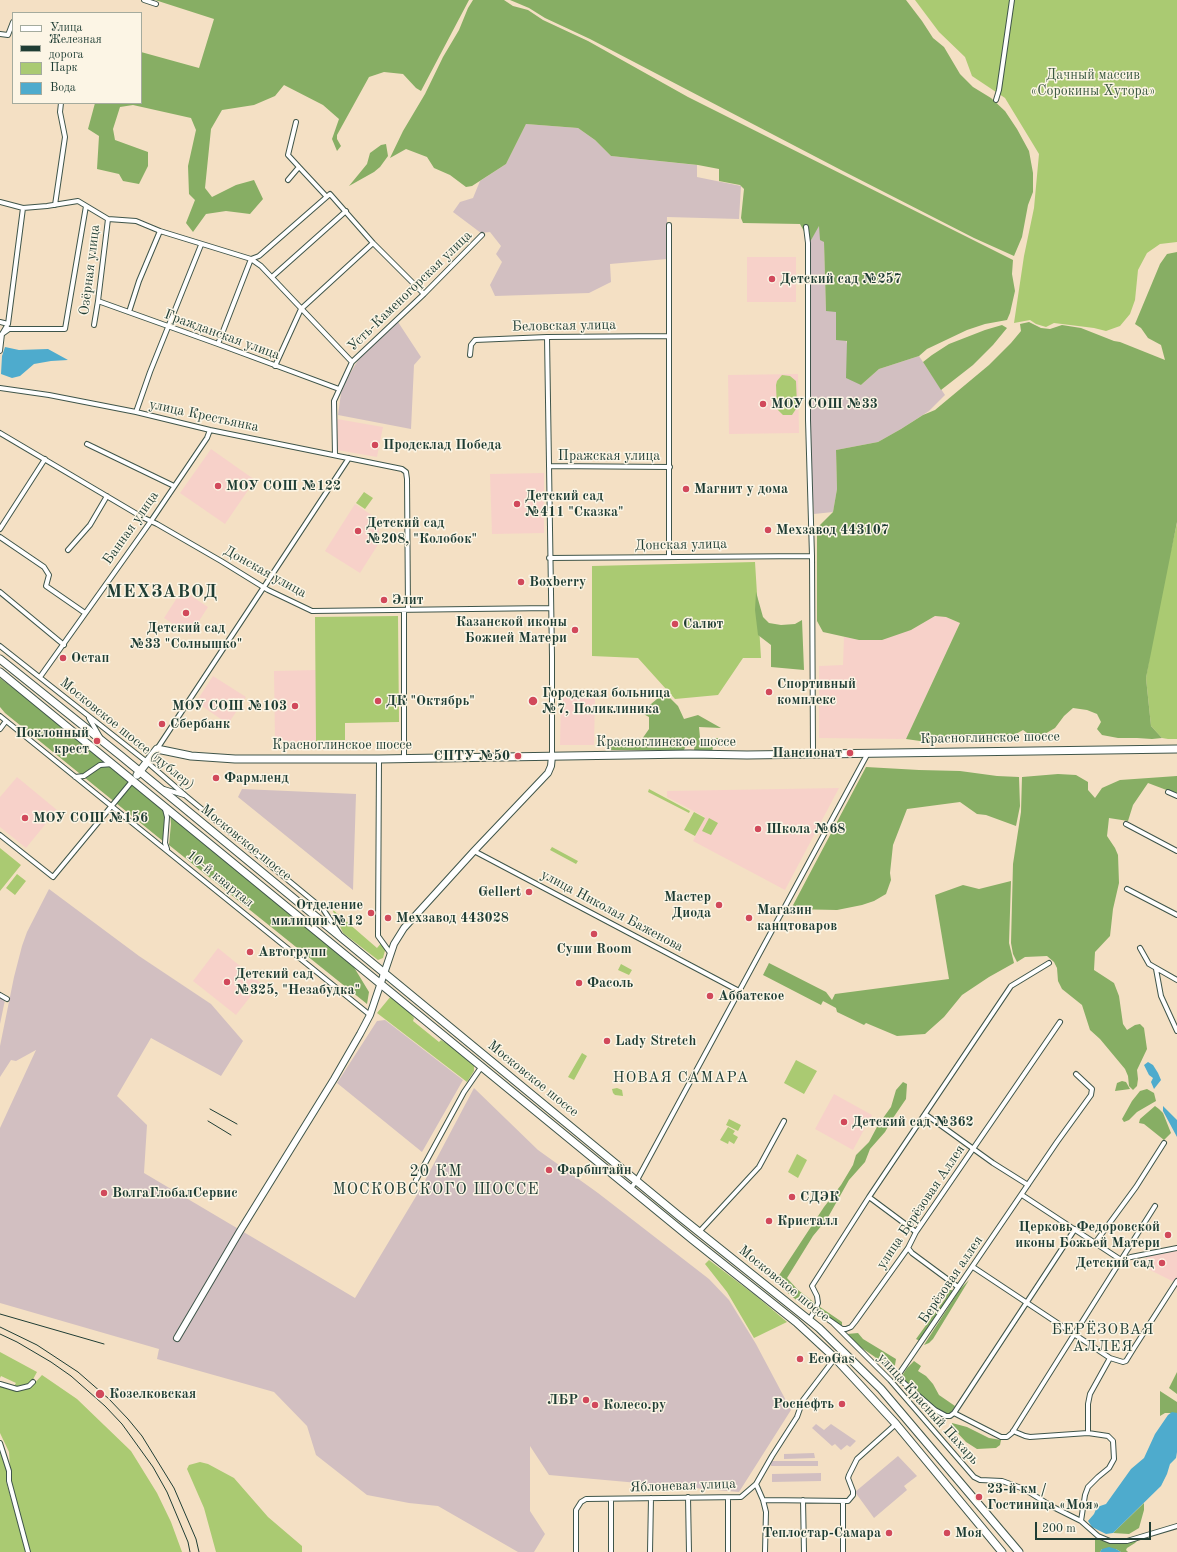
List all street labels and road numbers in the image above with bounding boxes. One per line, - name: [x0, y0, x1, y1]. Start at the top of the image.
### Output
- street label: Озёрная улица: [76, 224, 104, 316]
- street label: Усть-Каменогорская улица: [344, 227, 476, 355]
- street label: Гражданская улица: [162, 306, 282, 364]
- street label: Беловская улица: [512, 317, 616, 335]
- street label: улица Крестьянка: [148, 396, 260, 436]
- street label: Пражская улица: [558, 448, 660, 464]
- street label: Банная улица: [99, 488, 163, 568]
- street label: Донская улица: [635, 536, 727, 554]
- street label: Донская улица: [221, 542, 309, 602]
- street label: Московское шоссе (дублер): [56, 674, 198, 794]
- street label: Красноглинское шоссе: [920, 728, 1060, 748]
- street label: Красноглинское шоссе: [596, 734, 736, 750]
- street label: Красноглинское шоссе: [272, 737, 412, 753]
- street label: Московское шоссе: [197, 801, 295, 885]
- street label: 10-й квартал: [183, 847, 257, 911]
- street label: улица Николая Баженова: [538, 866, 686, 956]
- street label: Московское шоссе: [484, 1037, 582, 1121]
- street label: улица Берёзовая Аллея: [873, 1142, 969, 1272]
- street label: Берёзовая аллея: [915, 1233, 987, 1327]
- street label: Московское шоссе: [735, 1242, 833, 1326]
- street label: улица Красный Пахарь: [873, 1350, 983, 1468]
- street label: Яблоневая улица: [630, 1476, 736, 1496]

